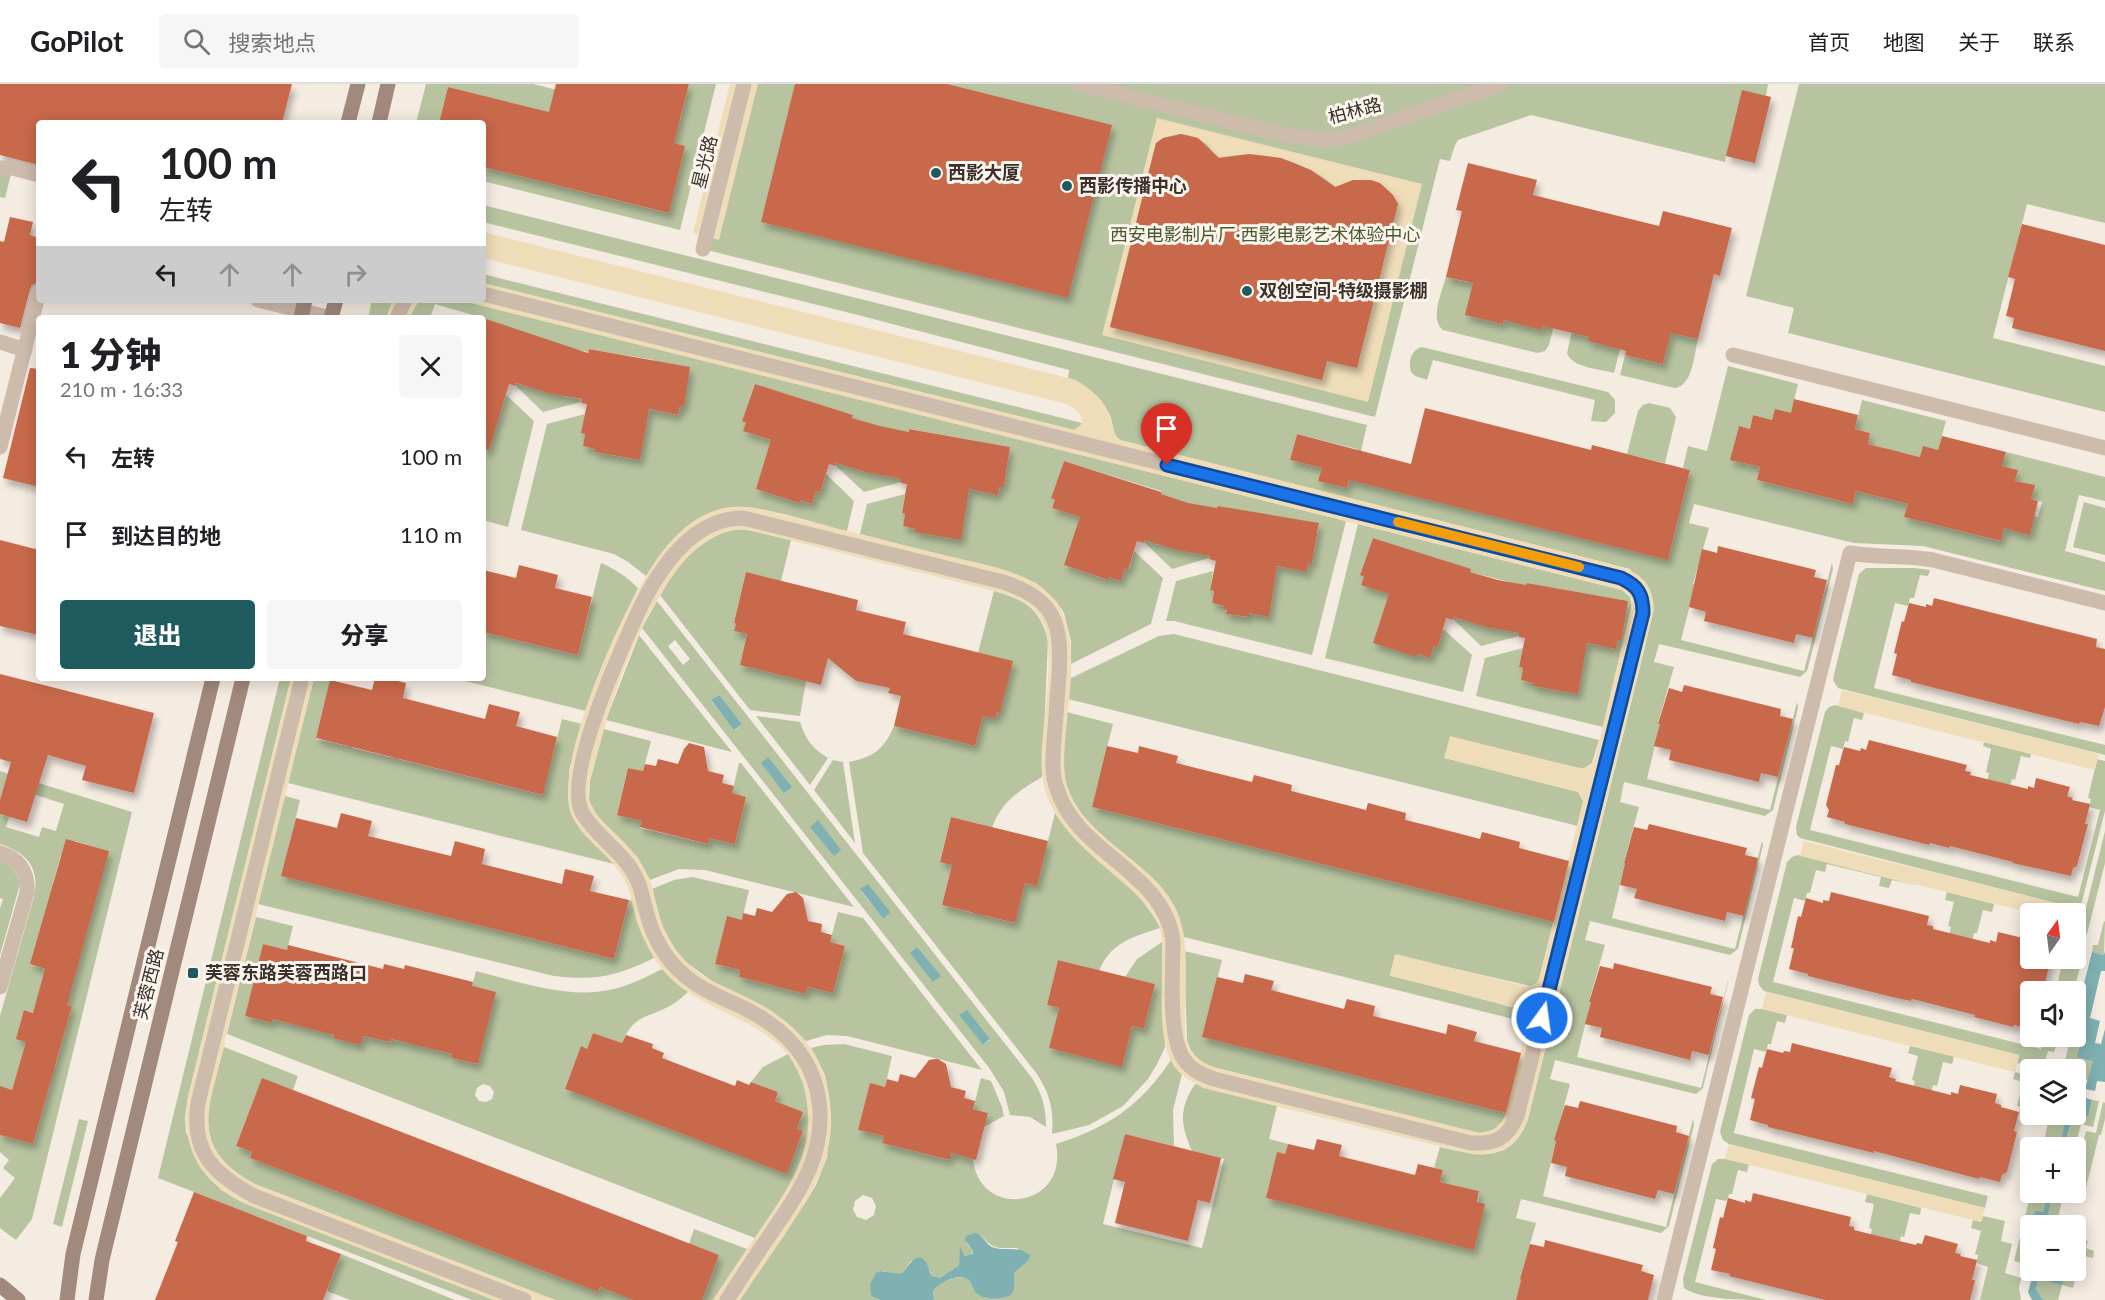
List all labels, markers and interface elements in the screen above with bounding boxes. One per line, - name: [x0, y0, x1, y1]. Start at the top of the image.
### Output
- search box: [159, 14, 579, 68]
- text: GoPilot: [30, 24, 123, 58]
- icon: search: [180, 25, 213, 58]
- text: 搜索地点: [228, 29, 316, 56]
- text: 首页: [1808, 29, 1850, 54]
- text: 地图: [1883, 29, 1925, 54]
- text: 关于: [1958, 29, 2000, 54]
- text: 联系: [2033, 29, 2075, 54]
- street label: 柏林路: [1326, 92, 1384, 128]
- street label: 星光路: [687, 133, 721, 191]
- text: 100 m: [159, 138, 277, 188]
- icon: left: [60, 144, 138, 222]
- place label: 西影大厦: [948, 161, 1020, 183]
- marker: 西影大厦: [929, 166, 943, 180]
- place label: 西影传播中心: [1079, 174, 1187, 196]
- marker: 西影传播中心: [1060, 179, 1074, 193]
- text: 左转: [159, 193, 213, 226]
- park label: 西安电影制片厂·西影电影艺术体验中心: [1110, 223, 1420, 245]
- icon: left: [150, 258, 183, 291]
- icon: ahead: [213, 258, 246, 291]
- icon: ahead: [276, 258, 309, 291]
- icon: right: [339, 258, 372, 291]
- place label: 双创空间-特级摄影棚: [1259, 279, 1428, 301]
- marker: 双创空间-特级摄影棚: [1240, 284, 1254, 298]
- text: 1 分钟: [60, 332, 161, 376]
- button: close: [399, 335, 462, 398]
- text: 210 m · 16:33: [60, 377, 183, 401]
- pin: [1141, 403, 1192, 465]
- icon: arrive: [1150, 412, 1183, 445]
- icon: left: [60, 440, 93, 473]
- text: 100 m: [400, 443, 462, 470]
- text: 左转: [111, 444, 155, 471]
- icon: arrive: [60, 518, 93, 551]
- text: 110 m: [400, 521, 462, 548]
- text: 到达目的地: [111, 522, 221, 549]
- button: 退出: [60, 600, 255, 669]
- button: 分享: [267, 600, 462, 669]
- north arrow: [2020, 903, 2086, 969]
- map controls: [2020, 903, 2086, 1281]
- street label: 芙蓉西路: [129, 946, 167, 1021]
- place label: 芙蓉东路芙蓉西路口: [205, 961, 367, 983]
- marker: 芙蓉东路芙蓉西路口: [186, 966, 200, 980]
- button: sound: [2020, 981, 2086, 1047]
- position arrow: [1510, 986, 1574, 1050]
- button: layers: [2020, 1059, 2086, 1125]
- button: +: [2020, 1137, 2086, 1203]
- button: −: [2020, 1215, 2086, 1281]

